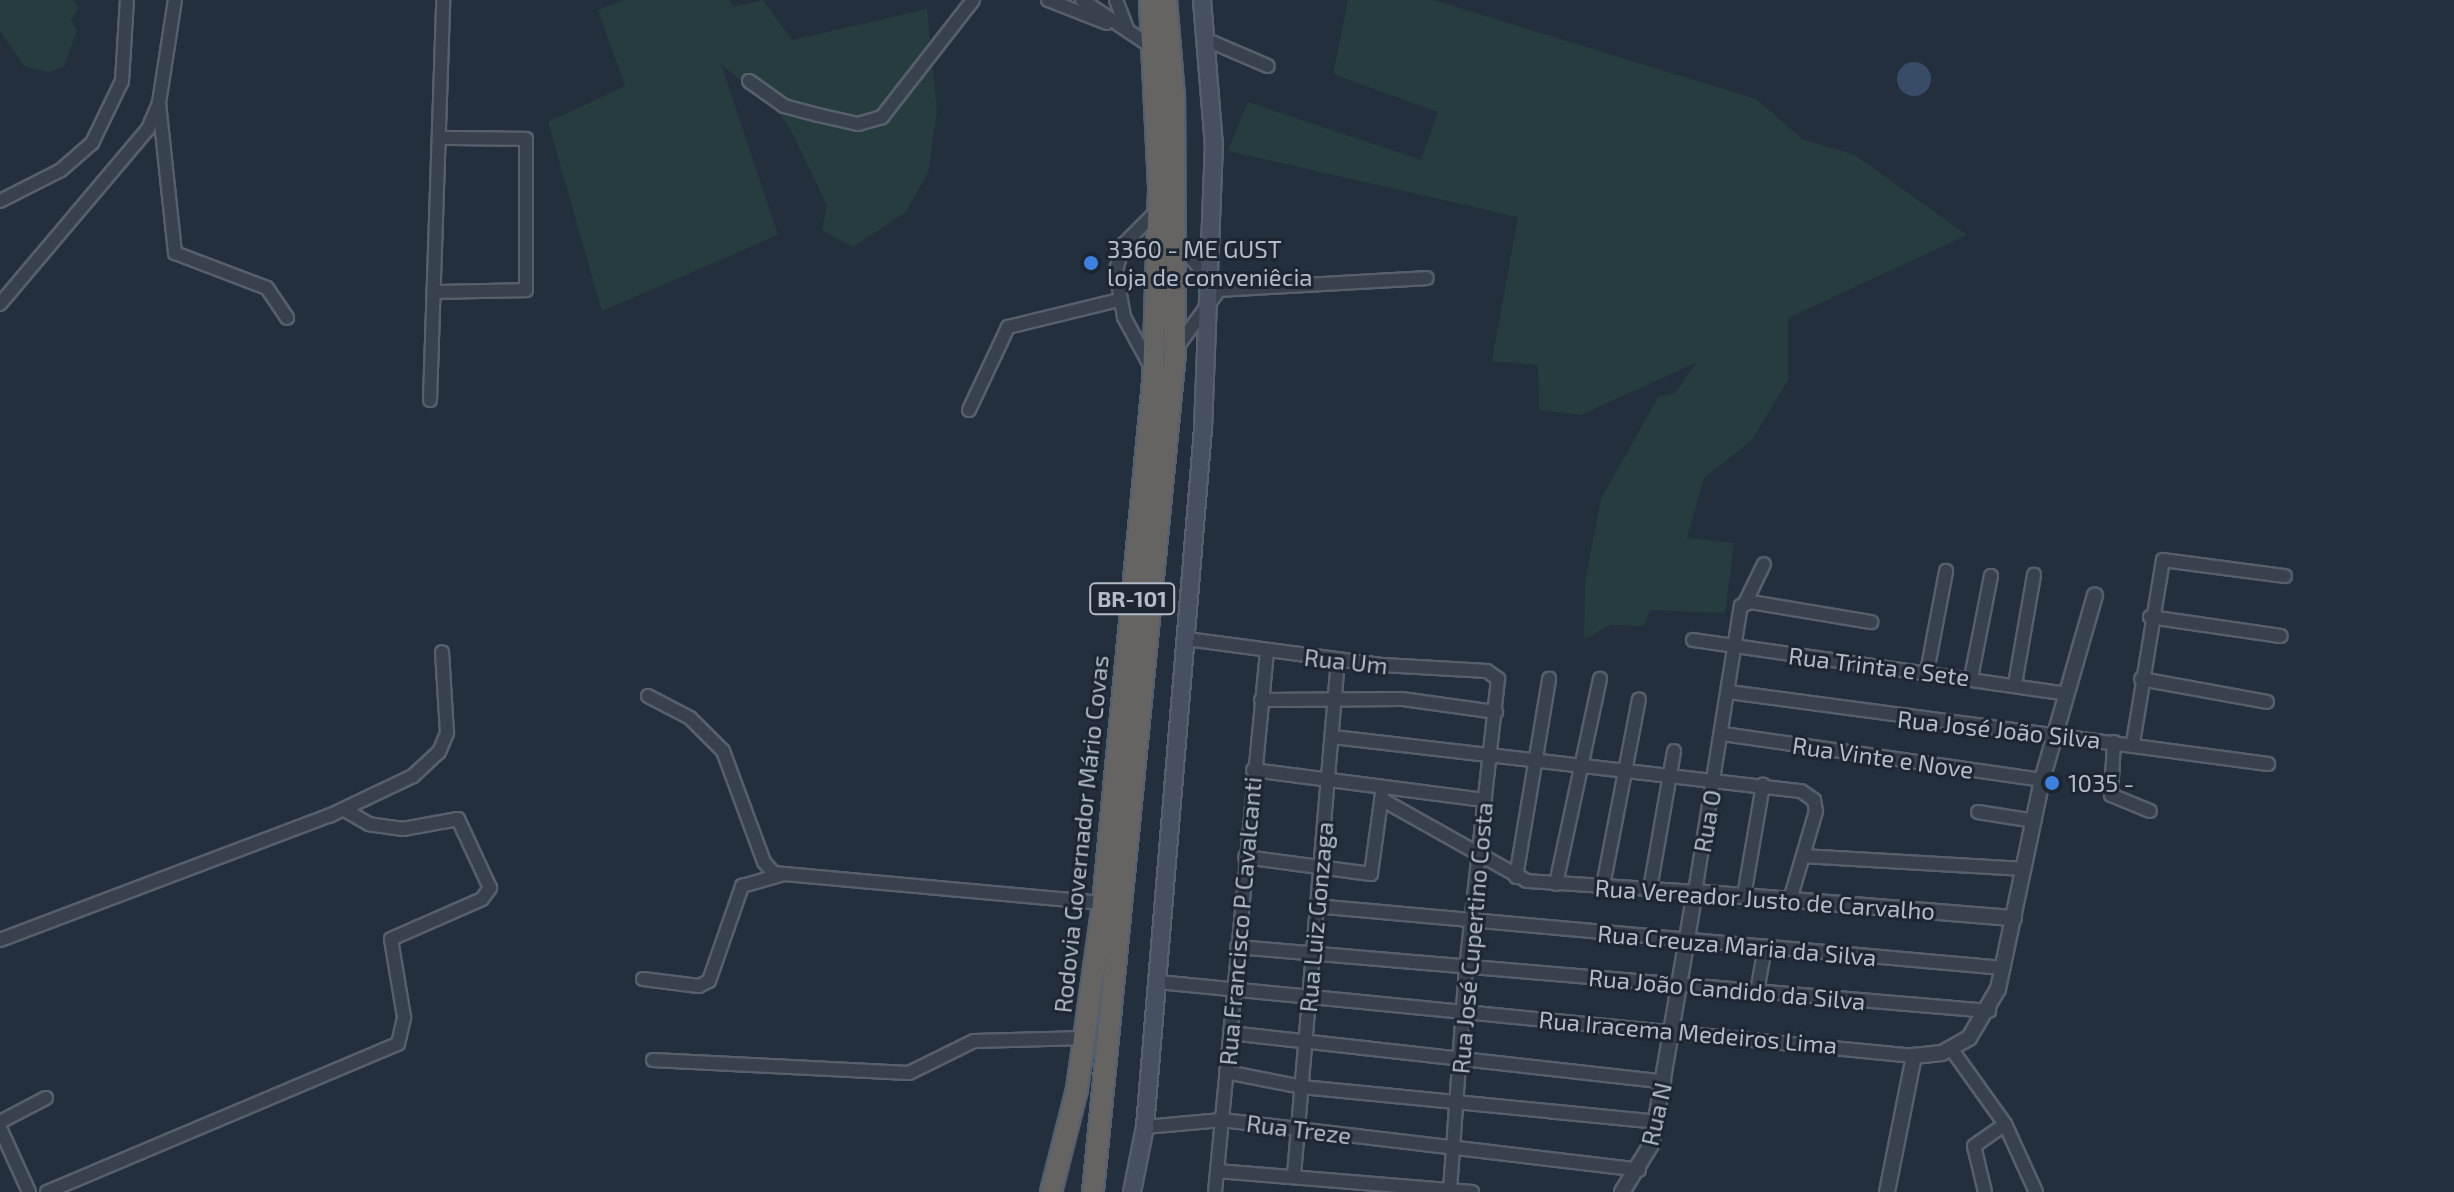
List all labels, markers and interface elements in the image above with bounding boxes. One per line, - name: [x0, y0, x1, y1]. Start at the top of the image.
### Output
- place label: 3360 - ME GUST loja de conveniêcia: [1107, 235, 1313, 291]
- marker: 3360 - ME GUST loja de conveniêcia: [1082, 254, 1100, 272]
- road number: BR-101: [1088, 581, 1176, 617]
- street label: Rua Trinta e Sete: [1787, 641, 1971, 691]
- street label: Rua Um: [1303, 642, 1389, 680]
- street label: Rodovia Governador Mário Covas: [1048, 654, 1114, 1014]
- street label: Rua José João Silva: [1896, 704, 2102, 754]
- street label: Rua Vinte e Nove: [1790, 730, 1976, 784]
- place label: 1035 -: [2068, 769, 2134, 797]
- marker: 1035 -: [2043, 774, 2061, 792]
- street label: Rua Francisco P Cavalcanti: [1213, 775, 1267, 1067]
- street label: Rua O: [1687, 787, 1727, 855]
- street label: Rua José Cupertino Costa: [1446, 801, 1498, 1075]
- street label: Rua Luiz Gonzaga: [1293, 821, 1339, 1013]
- street label: Rua Vereador Justo de Carvalho: [1593, 873, 1937, 925]
- street label: Rua Creuza Maria da Silva: [1596, 918, 1878, 972]
- street label: Rua João Candido da Silva: [1587, 963, 1867, 1015]
- street label: Rua Iracema Medeiros Lima: [1538, 1005, 1838, 1059]
- street label: Rua N: [1635, 1080, 1677, 1148]
- street label: Rua Treze: [1245, 1108, 1353, 1150]

